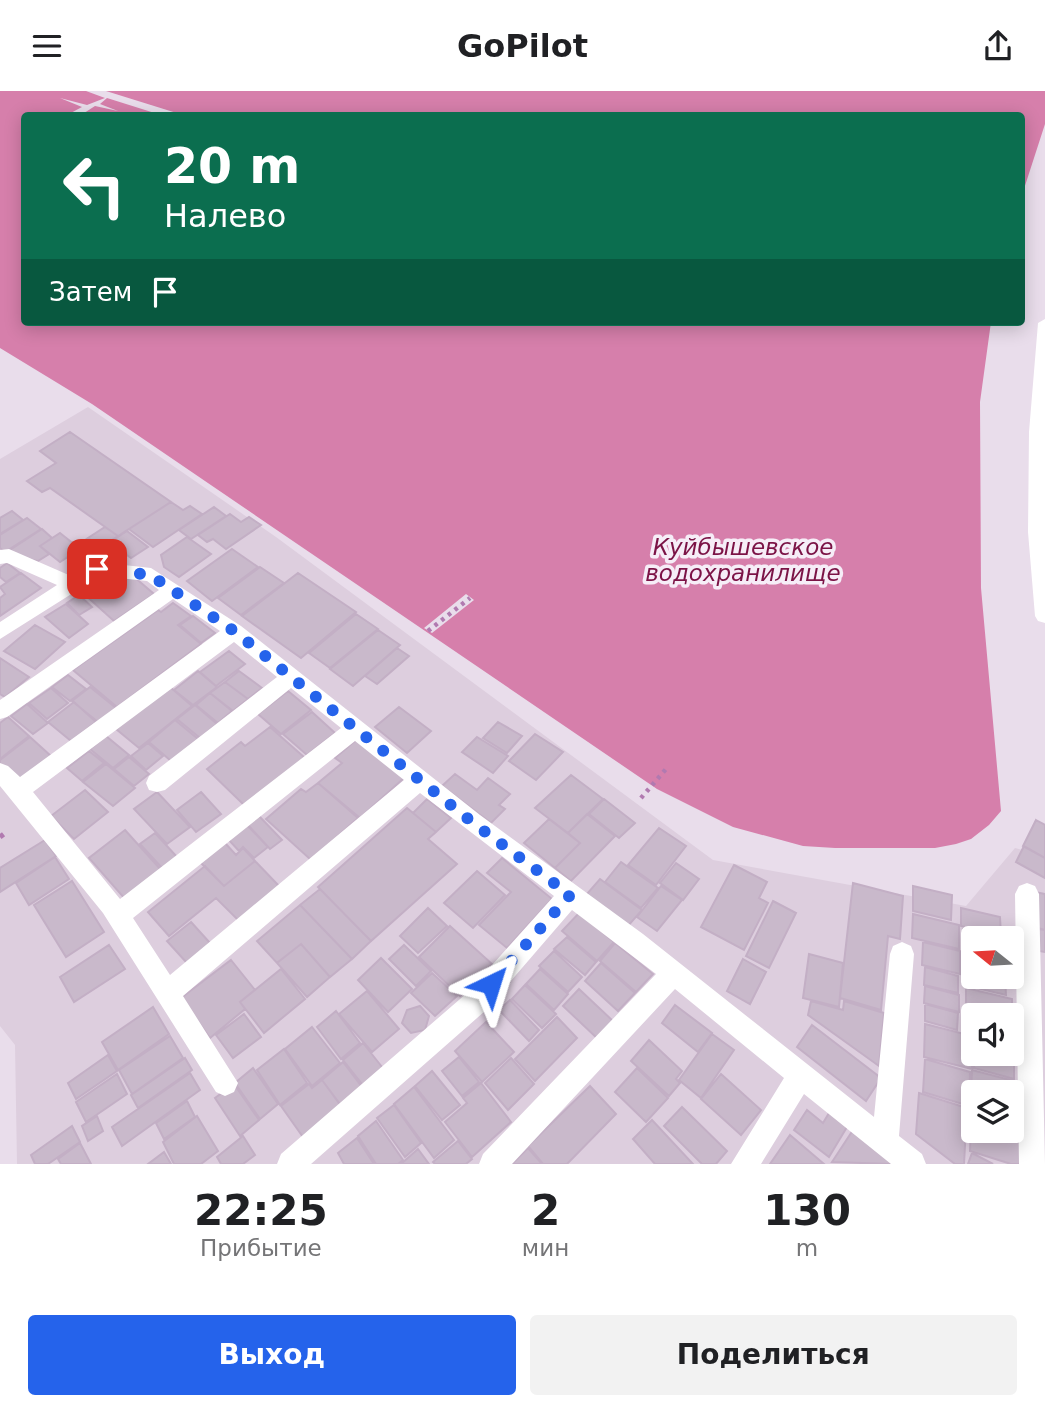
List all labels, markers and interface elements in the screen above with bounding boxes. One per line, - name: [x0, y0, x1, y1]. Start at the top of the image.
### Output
- icon: menu: [28, 27, 66, 65]
- text: GoPilot: [457, 27, 588, 65]
- icon: share: [979, 27, 1017, 65]
- text: 20 m: [164, 138, 300, 195]
- icon: left: [49, 140, 140, 231]
- text: Налево: [164, 197, 286, 235]
- icon: arrive: [146, 273, 184, 311]
- text: Затем: [49, 277, 132, 307]
- water label: Куйбышевское водохранилище: [645, 534, 841, 586]
- pin: [67, 539, 127, 599]
- icon: arrive: [78, 550, 116, 588]
- north arrow: [961, 926, 1024, 989]
- map controls: [961, 926, 1024, 1143]
- position arrow: [454, 947, 528, 1021]
- button: sound: [961, 1003, 1024, 1066]
- button: layers: [961, 1080, 1024, 1143]
- text: 22:25: [194, 1186, 328, 1235]
- text: 2: [531, 1186, 560, 1235]
- text: 130: [763, 1186, 851, 1235]
- text: Прибытие: [200, 1235, 322, 1261]
- text: мин: [522, 1235, 569, 1261]
- text: m: [796, 1235, 818, 1261]
- button: Выход: [28, 1315, 516, 1395]
- button: Поделиться: [530, 1315, 1017, 1395]

